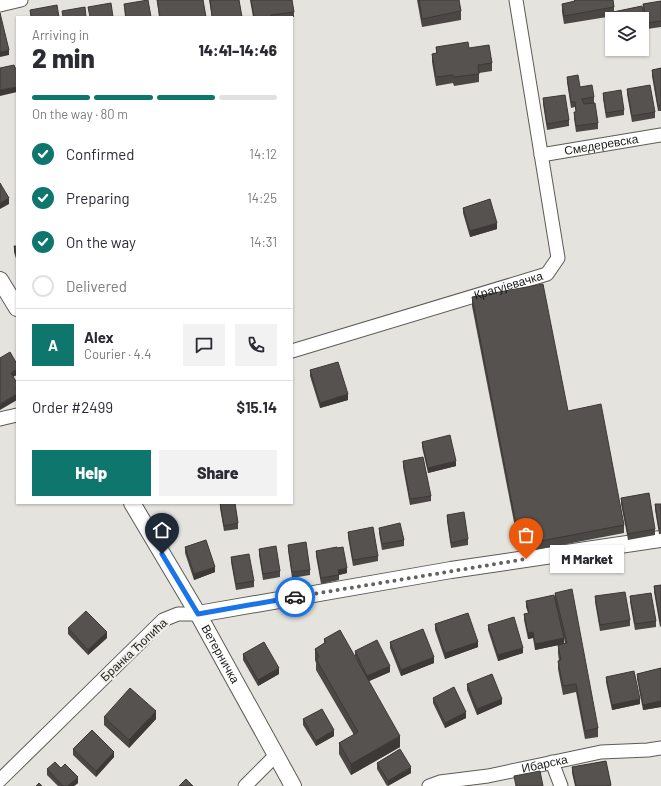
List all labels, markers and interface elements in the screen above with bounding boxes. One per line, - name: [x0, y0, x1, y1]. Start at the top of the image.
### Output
- map controls: [605, 12, 649, 56]
- button: layers: [605, 12, 649, 56]
- text: Arriving in: [32, 27, 89, 43]
- text: 14:41–14:46: [198, 41, 277, 59]
- text: 2 min: [32, 42, 95, 73]
- text: On the way · 80 m: [32, 106, 128, 122]
- street label: Смедеревска: [563, 131, 639, 157]
- icon: check: [32, 143, 54, 165]
- text: Confirmed: [66, 145, 134, 163]
- text: 14:12: [249, 146, 277, 162]
- icon: check: [32, 187, 54, 209]
- text: Preparing: [66, 189, 130, 207]
- text: 14:25: [247, 190, 277, 206]
- icon: check: [32, 231, 54, 253]
- text: On the way: [66, 233, 136, 251]
- text: 14:31: [250, 234, 277, 250]
- street label: Крагујевачка: [472, 268, 544, 302]
- text: Delivered: [66, 277, 127, 295]
- button: chat: [183, 324, 225, 366]
- button: phone: [235, 324, 277, 366]
- text: Alex: [84, 328, 114, 346]
- text: A: [48, 336, 58, 354]
- text: Courier · 4.4: [84, 346, 152, 362]
- text: Order #2499: [32, 398, 113, 416]
- text: $15.14: [237, 398, 277, 416]
- button: Help: [32, 450, 151, 496]
- button: Share: [159, 450, 277, 496]
- pin: [145, 513, 179, 554]
- pin: [509, 518, 543, 559]
- icon: home: [151, 519, 173, 541]
- icon: bag: [515, 524, 537, 546]
- callout: M Market: [550, 545, 624, 573]
- text: M Market: [561, 551, 613, 567]
- courier: [275, 577, 315, 617]
- icon: car: [284, 586, 306, 608]
- street label: Бранка Ћопића: [97, 615, 170, 684]
- street label: Ветерничка: [199, 622, 243, 686]
- street label: Ибарска: [520, 751, 569, 775]

